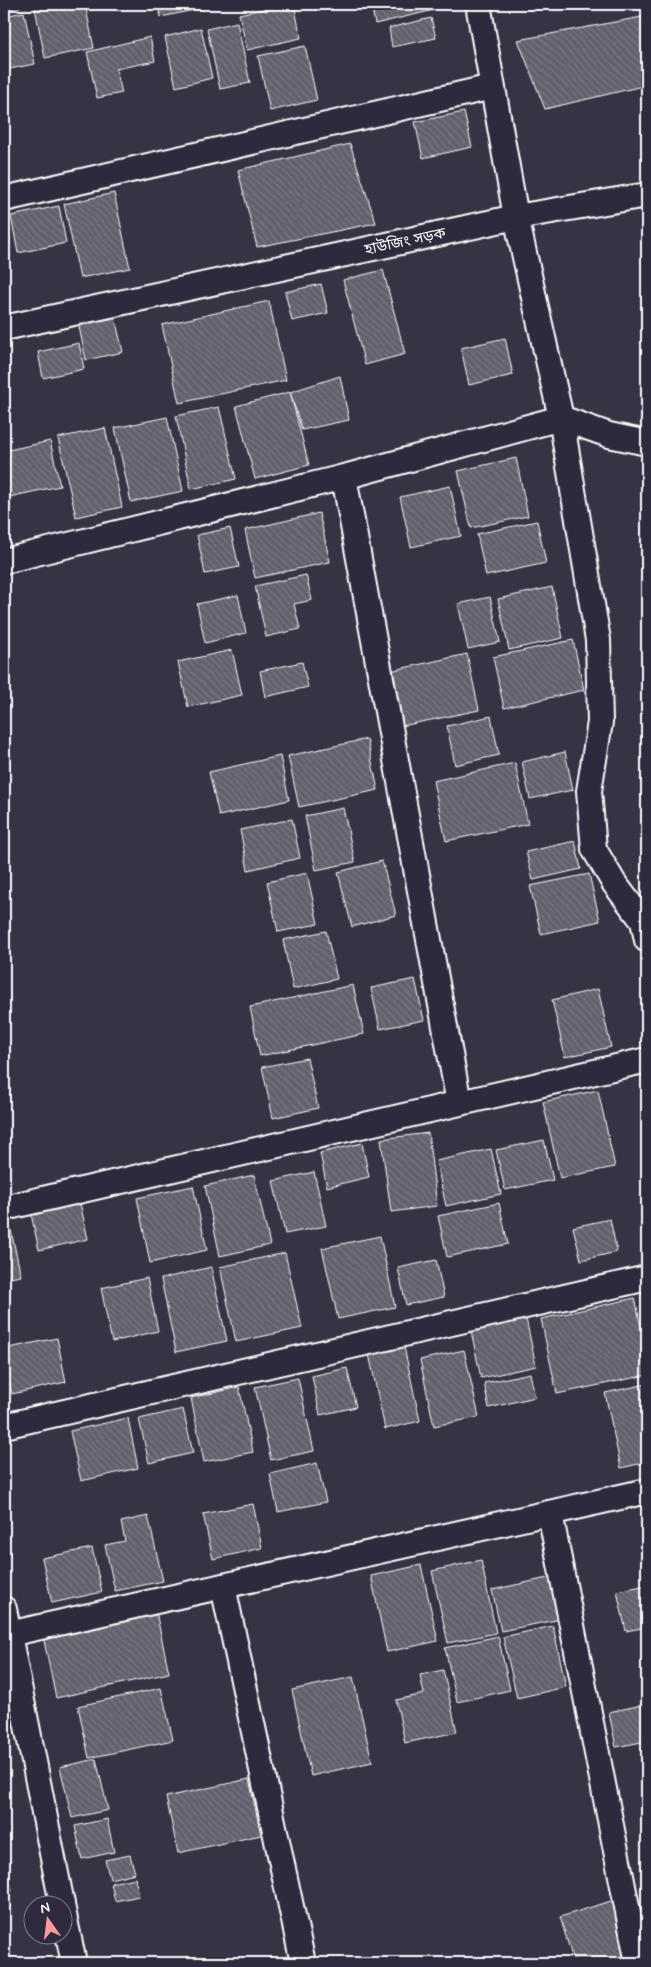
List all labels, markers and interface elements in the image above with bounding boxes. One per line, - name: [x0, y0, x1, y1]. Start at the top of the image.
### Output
- street label: হাউজিং সড়ক: [362, 223, 448, 261]
- north arrow: [22, 1894, 72, 1944]
- text: N: [38, 1898, 52, 1918]

